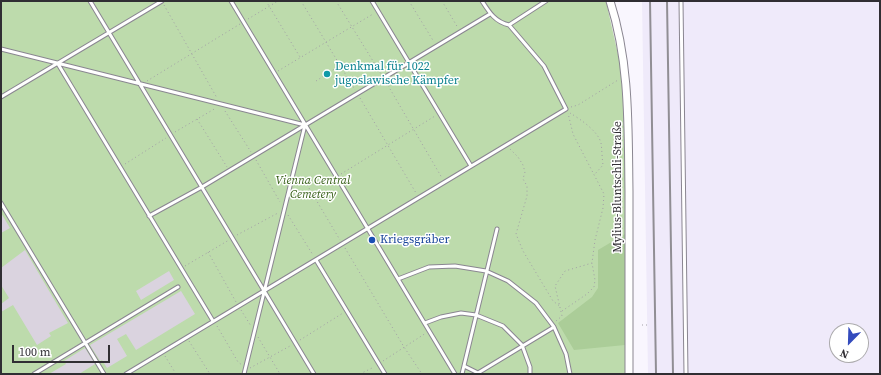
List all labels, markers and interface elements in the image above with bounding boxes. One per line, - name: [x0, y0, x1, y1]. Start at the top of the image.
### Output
- place label: Denkmal für 1022 jugoslawische Kämpfer: [335, 60, 459, 88]
- marker: Denkmal für 1022 jugoslawische Kämpfer: [322, 69, 332, 79]
- street label: Mylius-Bluntschli-Straße: [611, 121, 625, 253]
- park label: Vienna Central Cemetery: [276, 174, 350, 202]
- place label: Kriegsgräber: [380, 233, 450, 247]
- marker: Kriegsgräber: [367, 235, 377, 245]
- north arrow: [829, 323, 869, 363]
- scale bar: [14, 337, 112, 363]
- text: 100 m: [19, 344, 51, 360]
- text: N: [838, 345, 851, 362]

